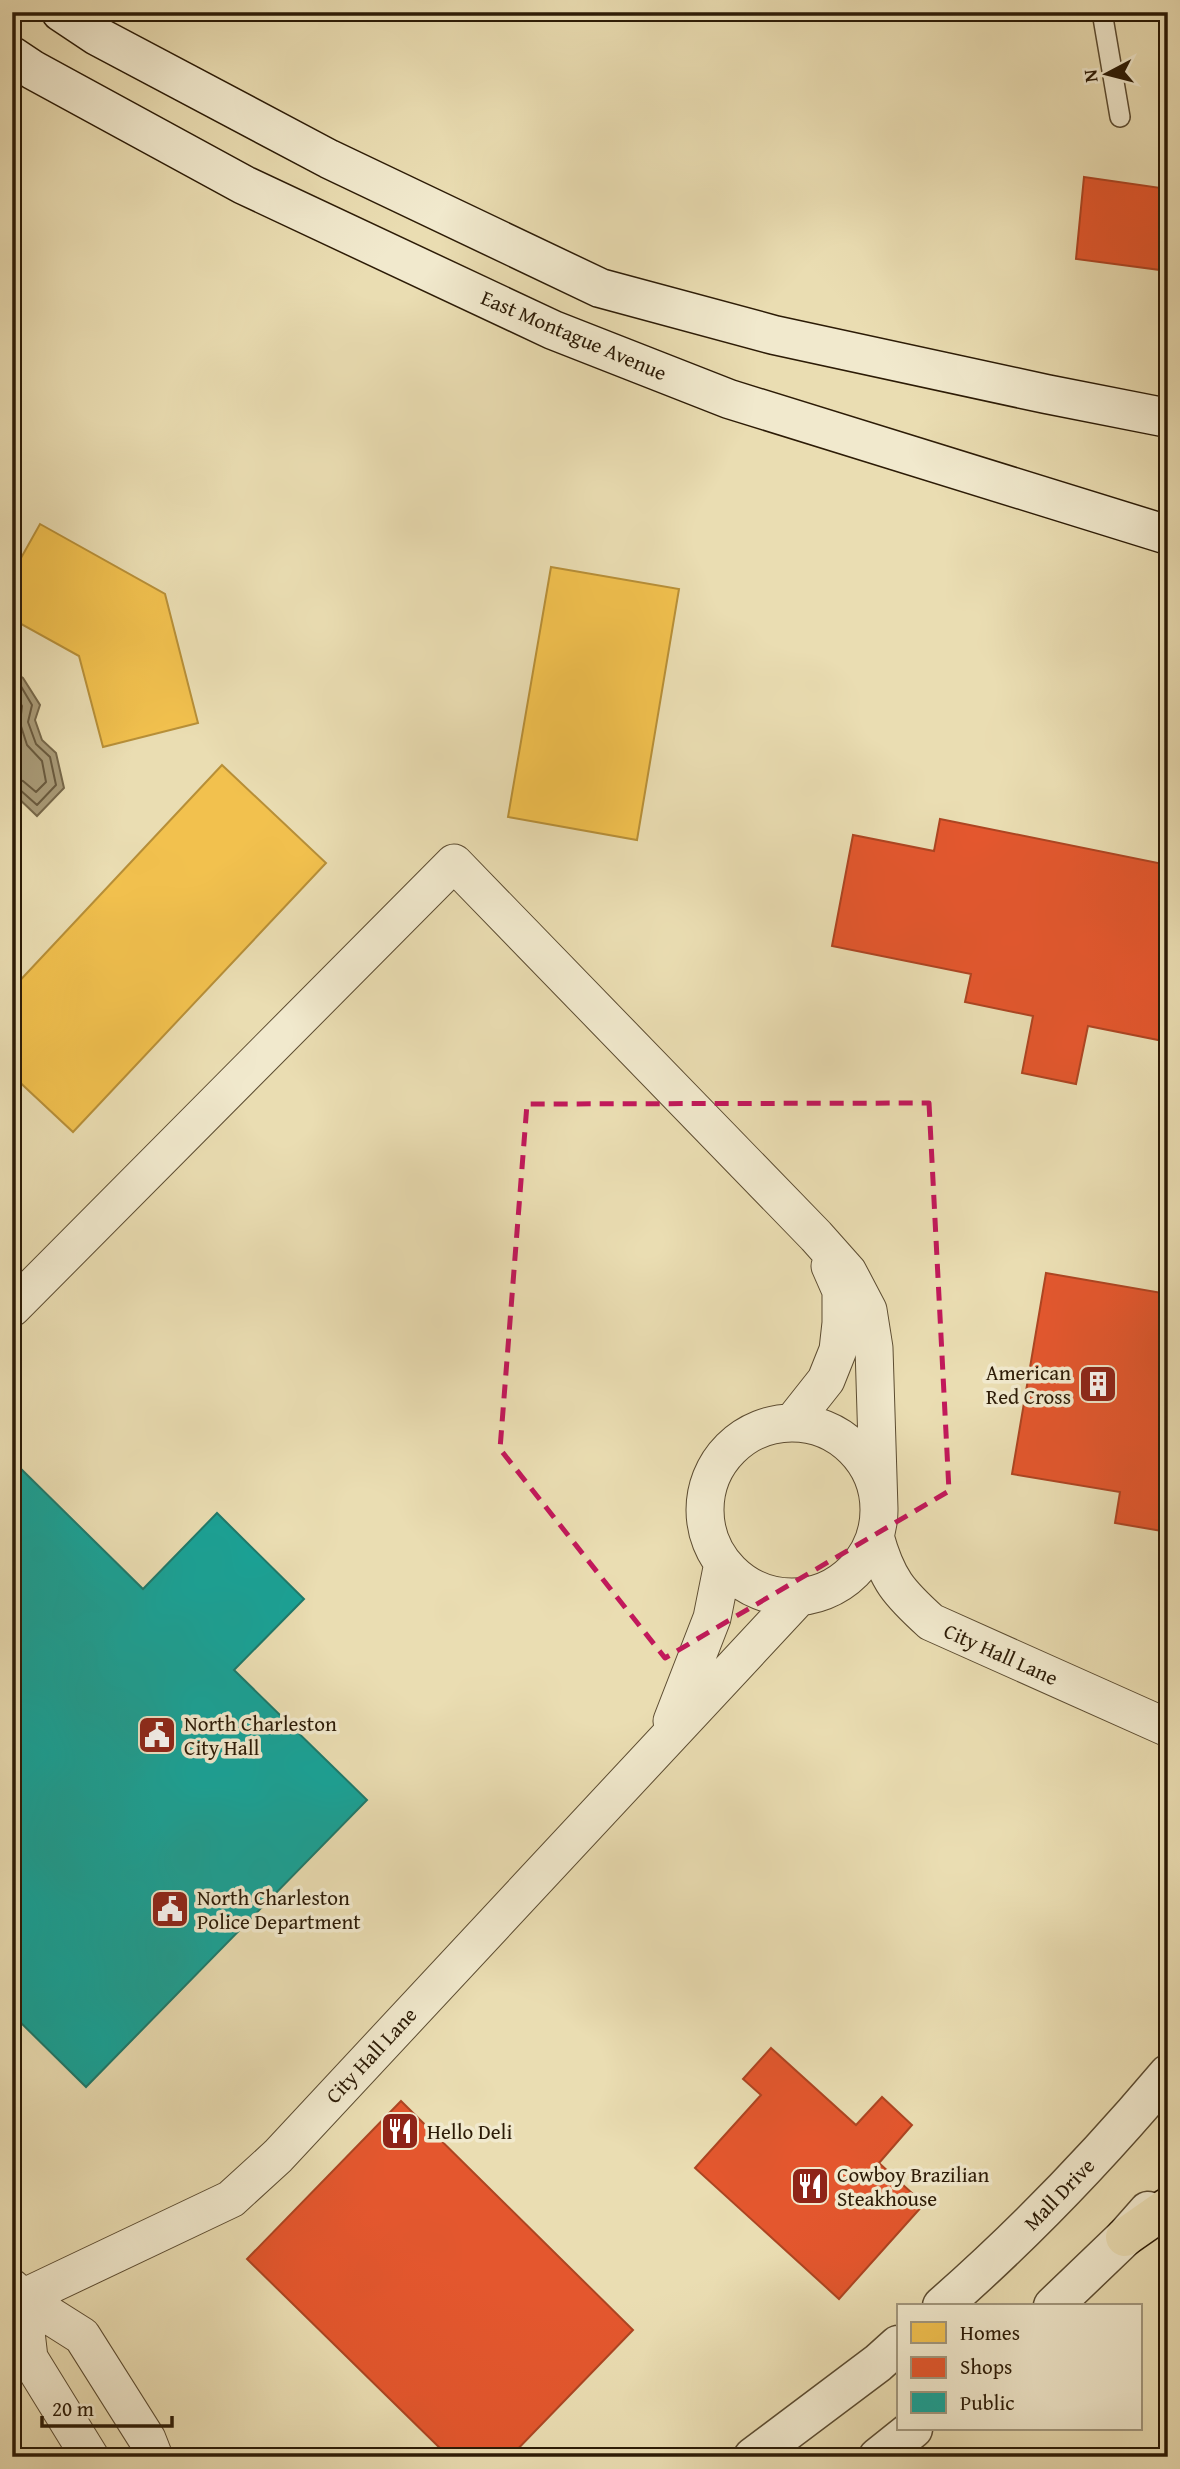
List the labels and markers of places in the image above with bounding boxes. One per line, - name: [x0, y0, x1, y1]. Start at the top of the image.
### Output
- place label: American Red Cross: [986, 1357, 1071, 1412]
- building icon: American Red Cross: [1077, 1363, 1119, 1405]
- place label: North Charleston City Hall: [184, 1708, 337, 1763]
- public building icon: North Charleston City Hall: [136, 1714, 178, 1756]
- place label: North Charleston Police Department: [197, 1882, 361, 1937]
- public building icon: North Charleston Police Department: [149, 1888, 191, 1930]
- restaurant icon: Hello Deli: [379, 2110, 421, 2152]
- place label: Hello Deli: [427, 2116, 512, 2147]
- place label: Cowboy Brazilian Steakhouse: [837, 2159, 989, 2214]
- restaurant icon: Cowboy Brazilian Steakhouse: [789, 2165, 831, 2207]

